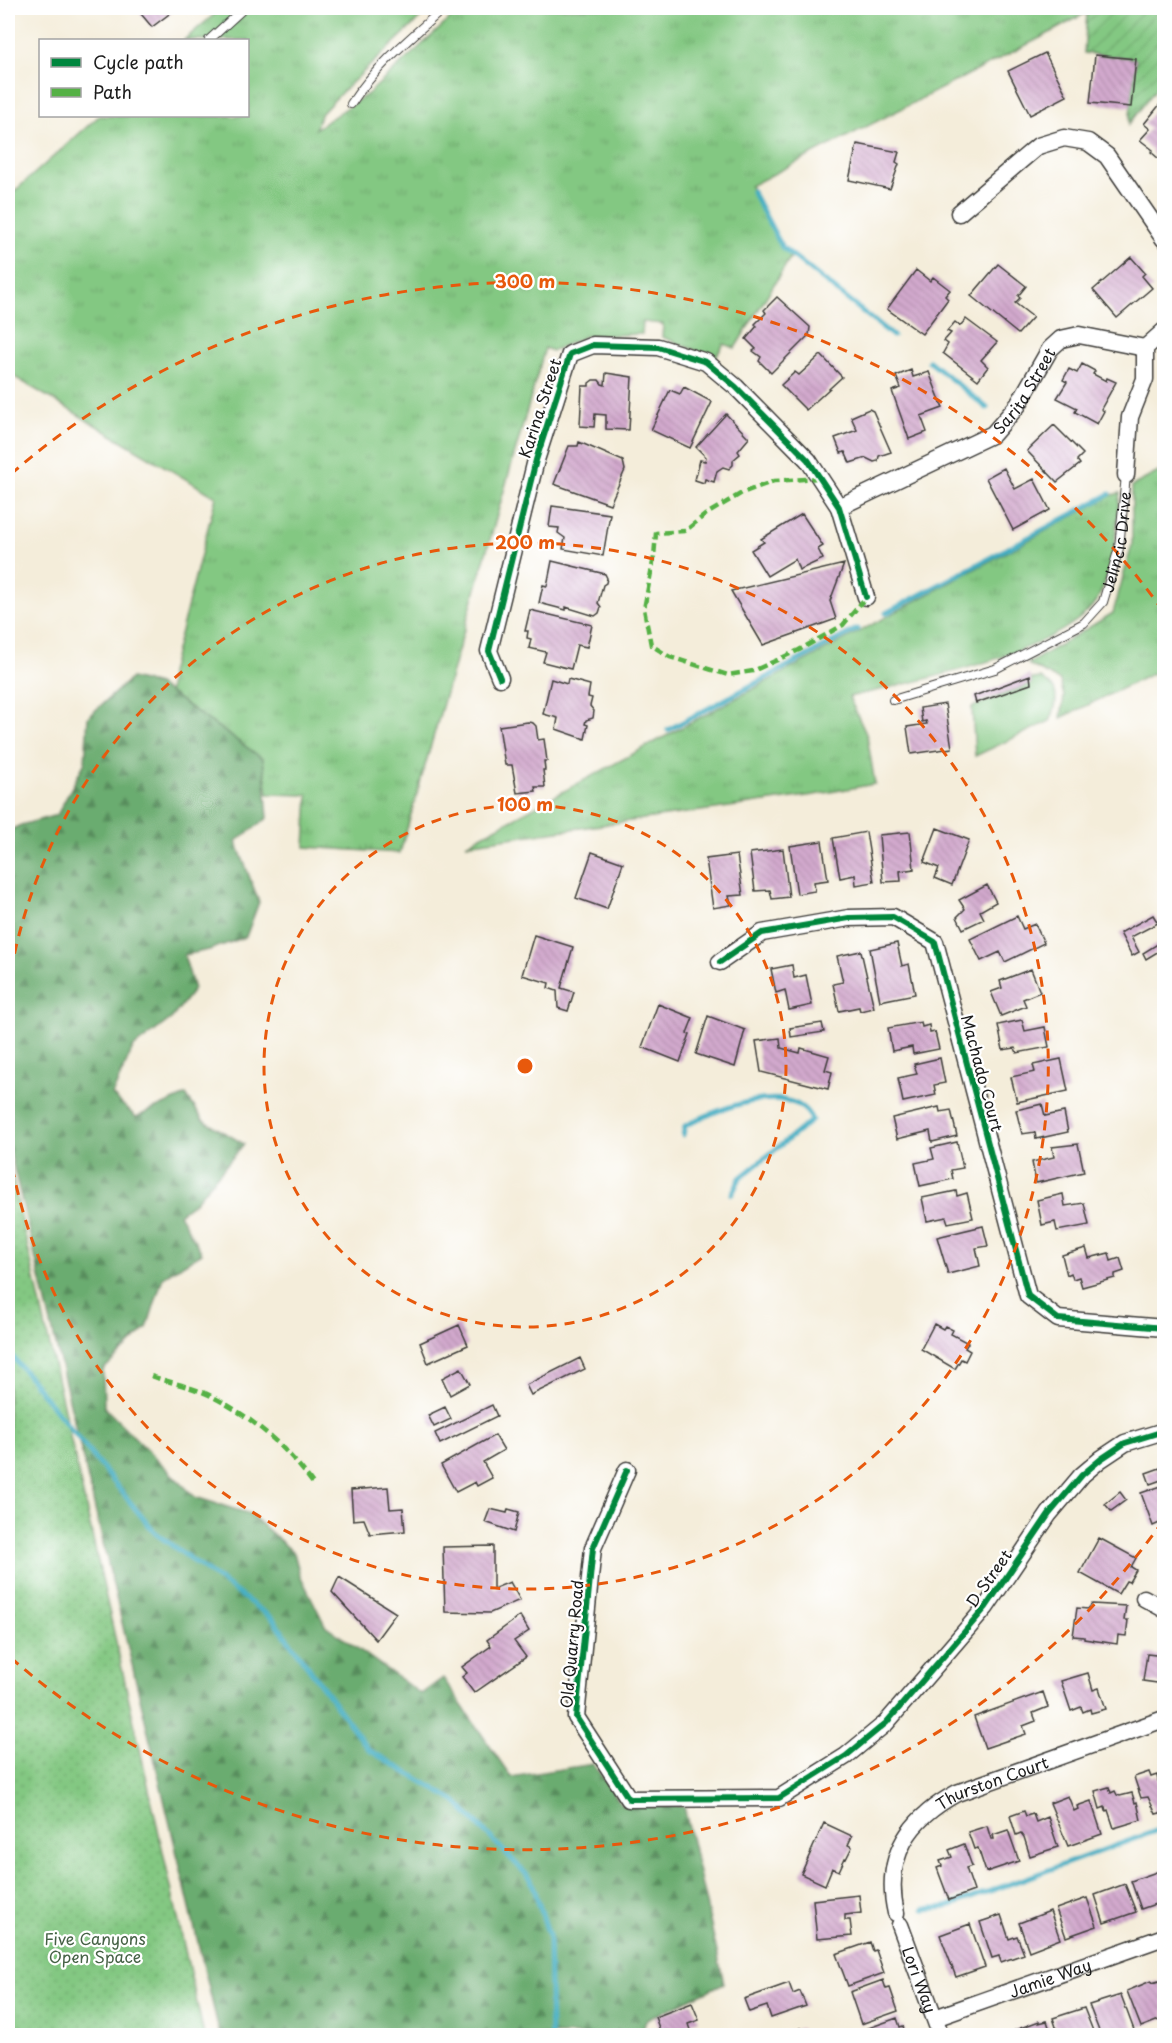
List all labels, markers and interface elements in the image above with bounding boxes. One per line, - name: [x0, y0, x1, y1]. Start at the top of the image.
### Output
- legend: [39, 39, 249, 117]
- text: Cycle path: [93, 48, 184, 75]
- text: Path: [93, 78, 132, 105]
- text: 300 m: [495, 267, 555, 294]
- street label: Sarita Street: [987, 342, 1061, 439]
- street label: Karina Street: [512, 354, 567, 461]
- street label: Jelincic Drive: [1095, 490, 1136, 595]
- text: 200 m: [495, 528, 555, 555]
- text: 100 m: [497, 790, 553, 817]
- street label: Machado Court: [956, 1012, 1010, 1135]
- centre of rings: [515, 1056, 535, 1076]
- street label: D Street: [959, 1544, 1017, 1612]
- street label: Old Quarry Road: [553, 1579, 589, 1709]
- street label: Thurston Court: [931, 1749, 1052, 1815]
- park label: Five Canyons Open Space: [44, 1926, 146, 1968]
- street label: Lori Way: [897, 1943, 943, 2016]
- street label: Jamie Way: [1006, 1952, 1094, 2003]

